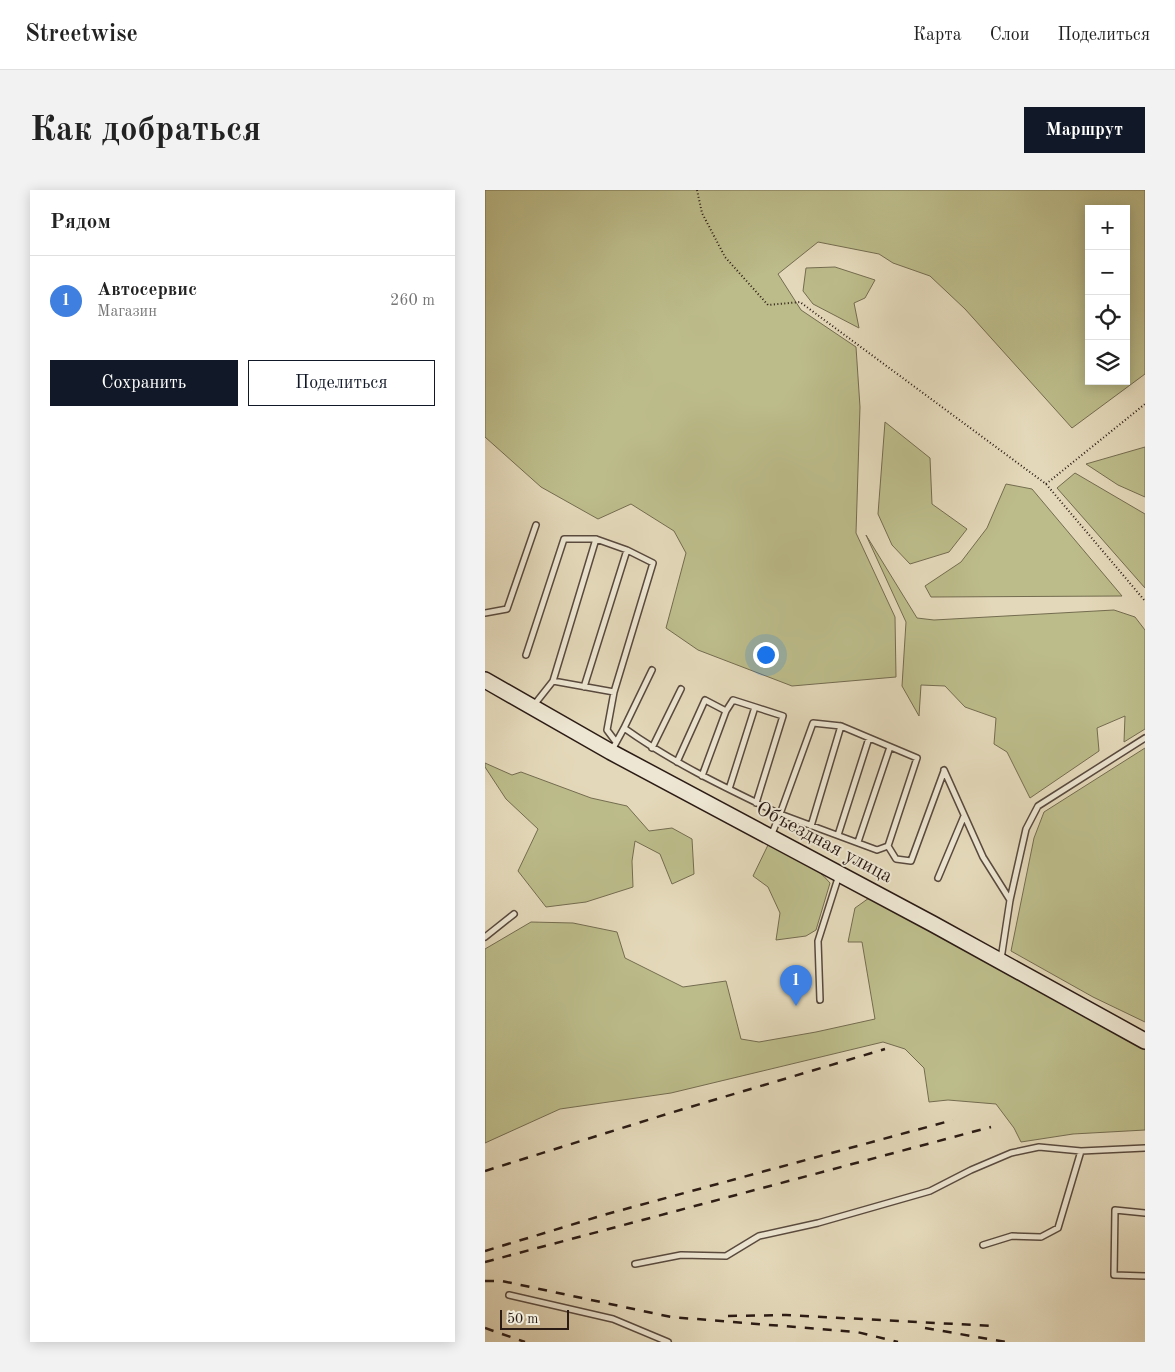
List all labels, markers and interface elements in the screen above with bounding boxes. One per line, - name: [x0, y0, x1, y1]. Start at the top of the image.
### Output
- text: Streetwise: [25, 23, 138, 47]
- text: Карта: [913, 26, 962, 44]
- text: Слои: [990, 26, 1029, 44]
- text: Поделиться: [1057, 26, 1150, 44]
- button: Маршрут: [1024, 107, 1145, 153]
- text: Как добраться: [30, 113, 261, 148]
- map controls: [1085, 205, 1130, 385]
- button: +: [1085, 205, 1130, 250]
- text: Рядом: [50, 212, 111, 233]
- button: −: [1085, 250, 1130, 295]
- text: Автосервис: [97, 281, 197, 300]
- text: 1: [61, 293, 71, 309]
- text: 260 m: [390, 293, 435, 309]
- button: locate: [1085, 295, 1130, 340]
- text: Магазин: [97, 304, 157, 320]
- button: layers: [1085, 340, 1130, 385]
- button: Сохранить: [50, 360, 238, 406]
- button: Поделиться: [248, 360, 435, 406]
- your location: [753, 642, 779, 668]
- street label: Объездная улица: [753, 799, 896, 887]
- pin: 1: [780, 965, 812, 1006]
- scale bar: [500, 1307, 569, 1330]
- text: 50 m: [507, 1312, 538, 1326]

